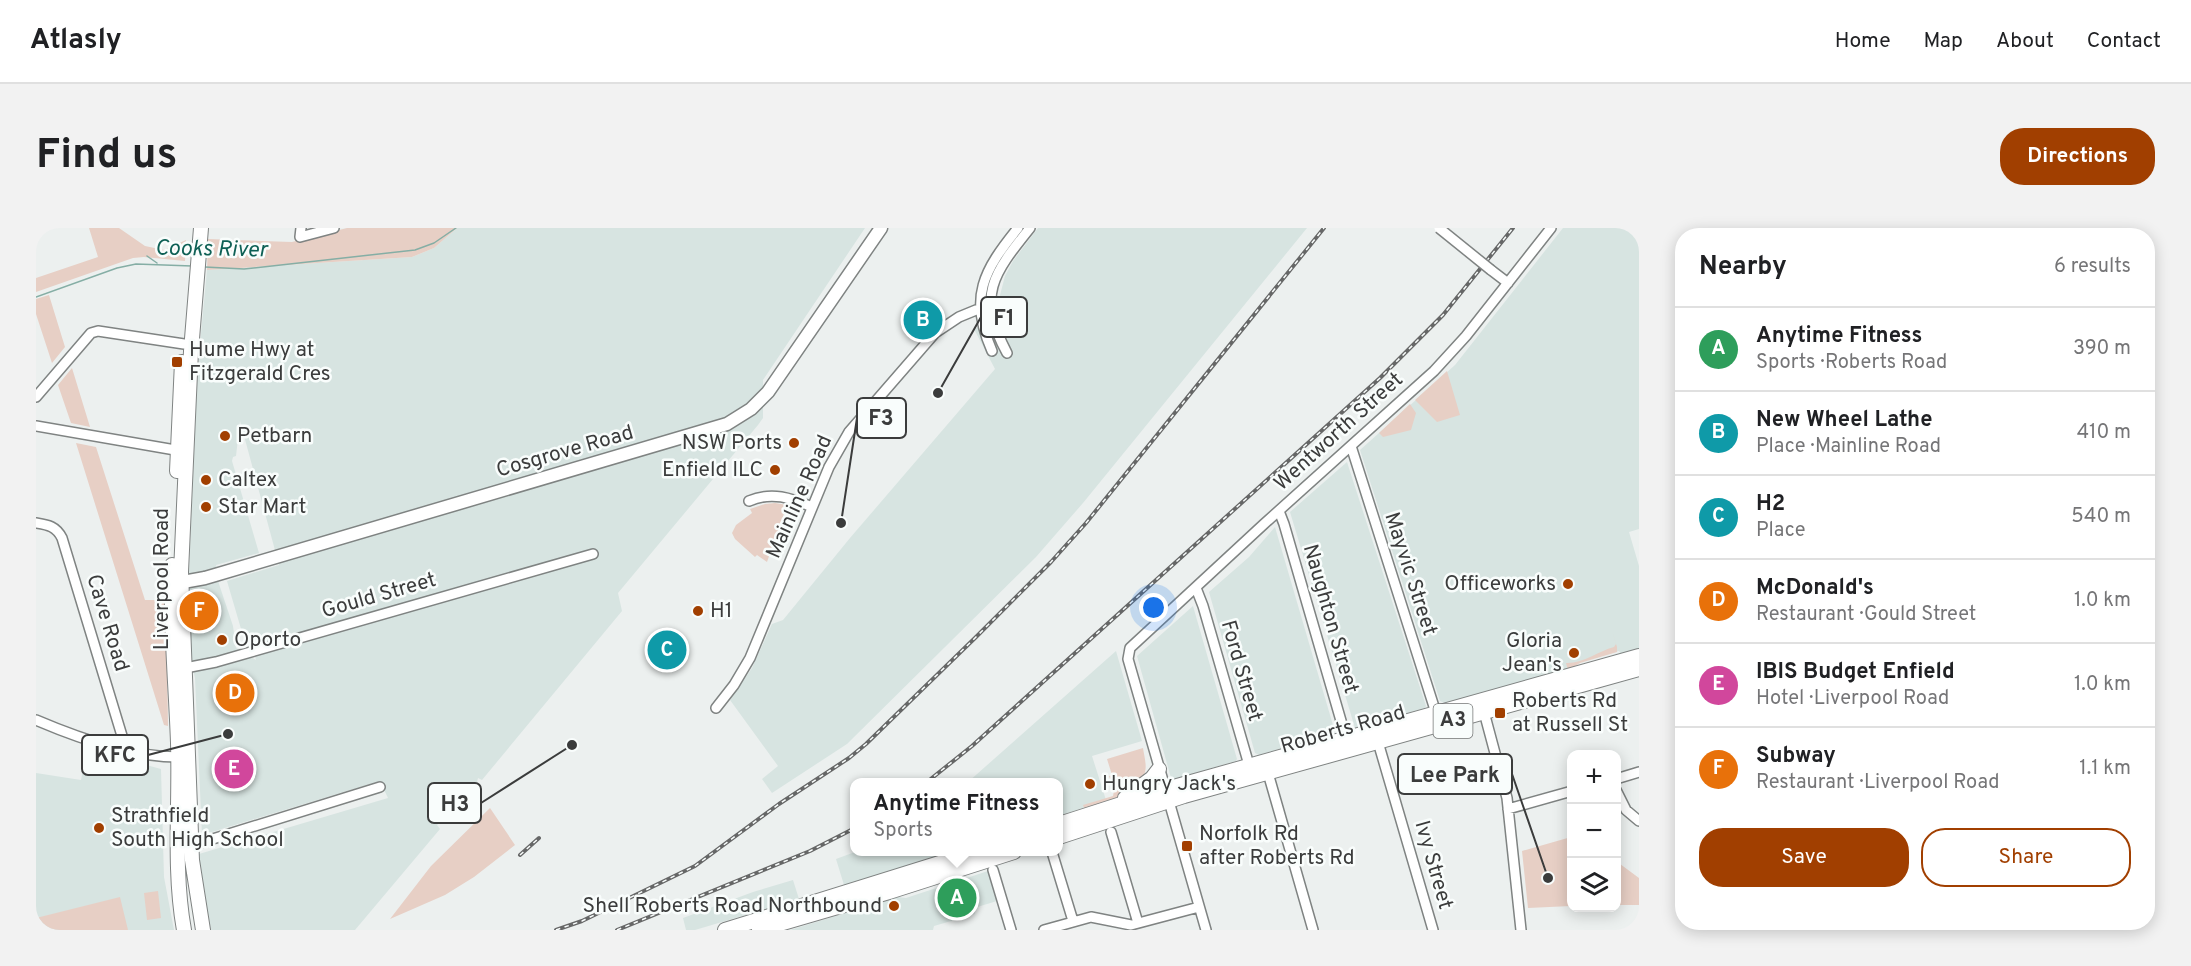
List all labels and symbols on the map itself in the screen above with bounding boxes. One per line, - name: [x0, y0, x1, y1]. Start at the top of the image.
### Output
- water label: Cooks River: [155, 236, 269, 265]
- callout: F1: [981, 297, 1027, 337]
- pin: B: [904, 298, 942, 343]
- text: F1: [993, 306, 1015, 333]
- place label: Hume Hwy at Fitzgerald Cres: [189, 337, 331, 388]
- marker: Hume Hwy at Fitzgerald Cres: [170, 355, 184, 369]
- street label: Wentworth Street: [1269, 367, 1409, 497]
- callout: F3: [857, 398, 906, 438]
- text: F3: [868, 406, 894, 433]
- street label: Cosgrove Road: [493, 420, 637, 484]
- place label: Petbarn: [237, 423, 312, 450]
- marker: Petbarn: [218, 429, 232, 443]
- place label: NSW Ports: [682, 430, 782, 457]
- street label: Mainline Road: [761, 431, 839, 563]
- marker: NSW Ports: [787, 436, 801, 450]
- place label: Enfield ILC: [662, 457, 763, 484]
- marker: Enfield ILC: [768, 463, 782, 477]
- place label: Caltex: [218, 467, 278, 494]
- marker: Caltex: [199, 473, 213, 487]
- place label: Star Mart: [218, 494, 307, 521]
- marker: Star Mart: [199, 500, 213, 514]
- street label: Liverpool Road: [149, 508, 176, 650]
- street label: Mayvic Street: [1377, 509, 1443, 639]
- street label: Naughton Street: [1296, 541, 1364, 697]
- street label: Gould Street: [319, 567, 439, 625]
- street label: Cave Road: [79, 571, 135, 675]
- place label: Officeworks: [1444, 571, 1556, 598]
- marker: Officeworks: [1561, 577, 1575, 591]
- pin: F: [180, 588, 218, 634]
- your location: [1139, 593, 1168, 622]
- place label: H1: [710, 598, 733, 625]
- marker: H1: [691, 604, 705, 618]
- street label: Ford Street: [1214, 617, 1268, 725]
- place label: Oporto: [234, 627, 301, 654]
- pin: C: [648, 628, 686, 672]
- place label: Gloria Jean's: [1502, 628, 1562, 679]
- marker: Oporto: [215, 633, 229, 647]
- marker: Gloria Jean's: [1567, 646, 1581, 660]
- pin: D: [216, 670, 254, 716]
- place label: Roberts Rd at Russell St: [1512, 688, 1628, 739]
- street label: Roberts Road: [1278, 699, 1408, 761]
- road number: A3: [1434, 704, 1472, 738]
- marker: Roberts Rd at Russell St: [1493, 706, 1507, 720]
- callout: KFC: [82, 735, 148, 775]
- text: KFC: [94, 743, 136, 770]
- pin: E: [214, 746, 254, 792]
- callout: Lee Park: [1398, 754, 1512, 794]
- text: Lee Park: [1410, 763, 1500, 790]
- place label: Hungry Jack's: [1102, 771, 1236, 798]
- marker: Hungry Jack's: [1083, 777, 1097, 791]
- callout: H3: [428, 783, 481, 823]
- text: H3: [440, 792, 470, 819]
- place label: Strathfield South High School: [111, 803, 284, 854]
- street label: Ivy Street: [1407, 817, 1459, 913]
- marker: Strathfield South High School: [92, 821, 106, 835]
- place label: Norfolk Rd after Roberts Rd: [1199, 821, 1355, 872]
- marker: Norfolk Rd after Roberts Rd: [1180, 839, 1194, 853]
- pin: A: [938, 876, 976, 920]
- place label: Shell Roberts Road Northbound: [583, 893, 882, 920]
- marker: Shell Roberts Road Northbound: [887, 899, 901, 913]

